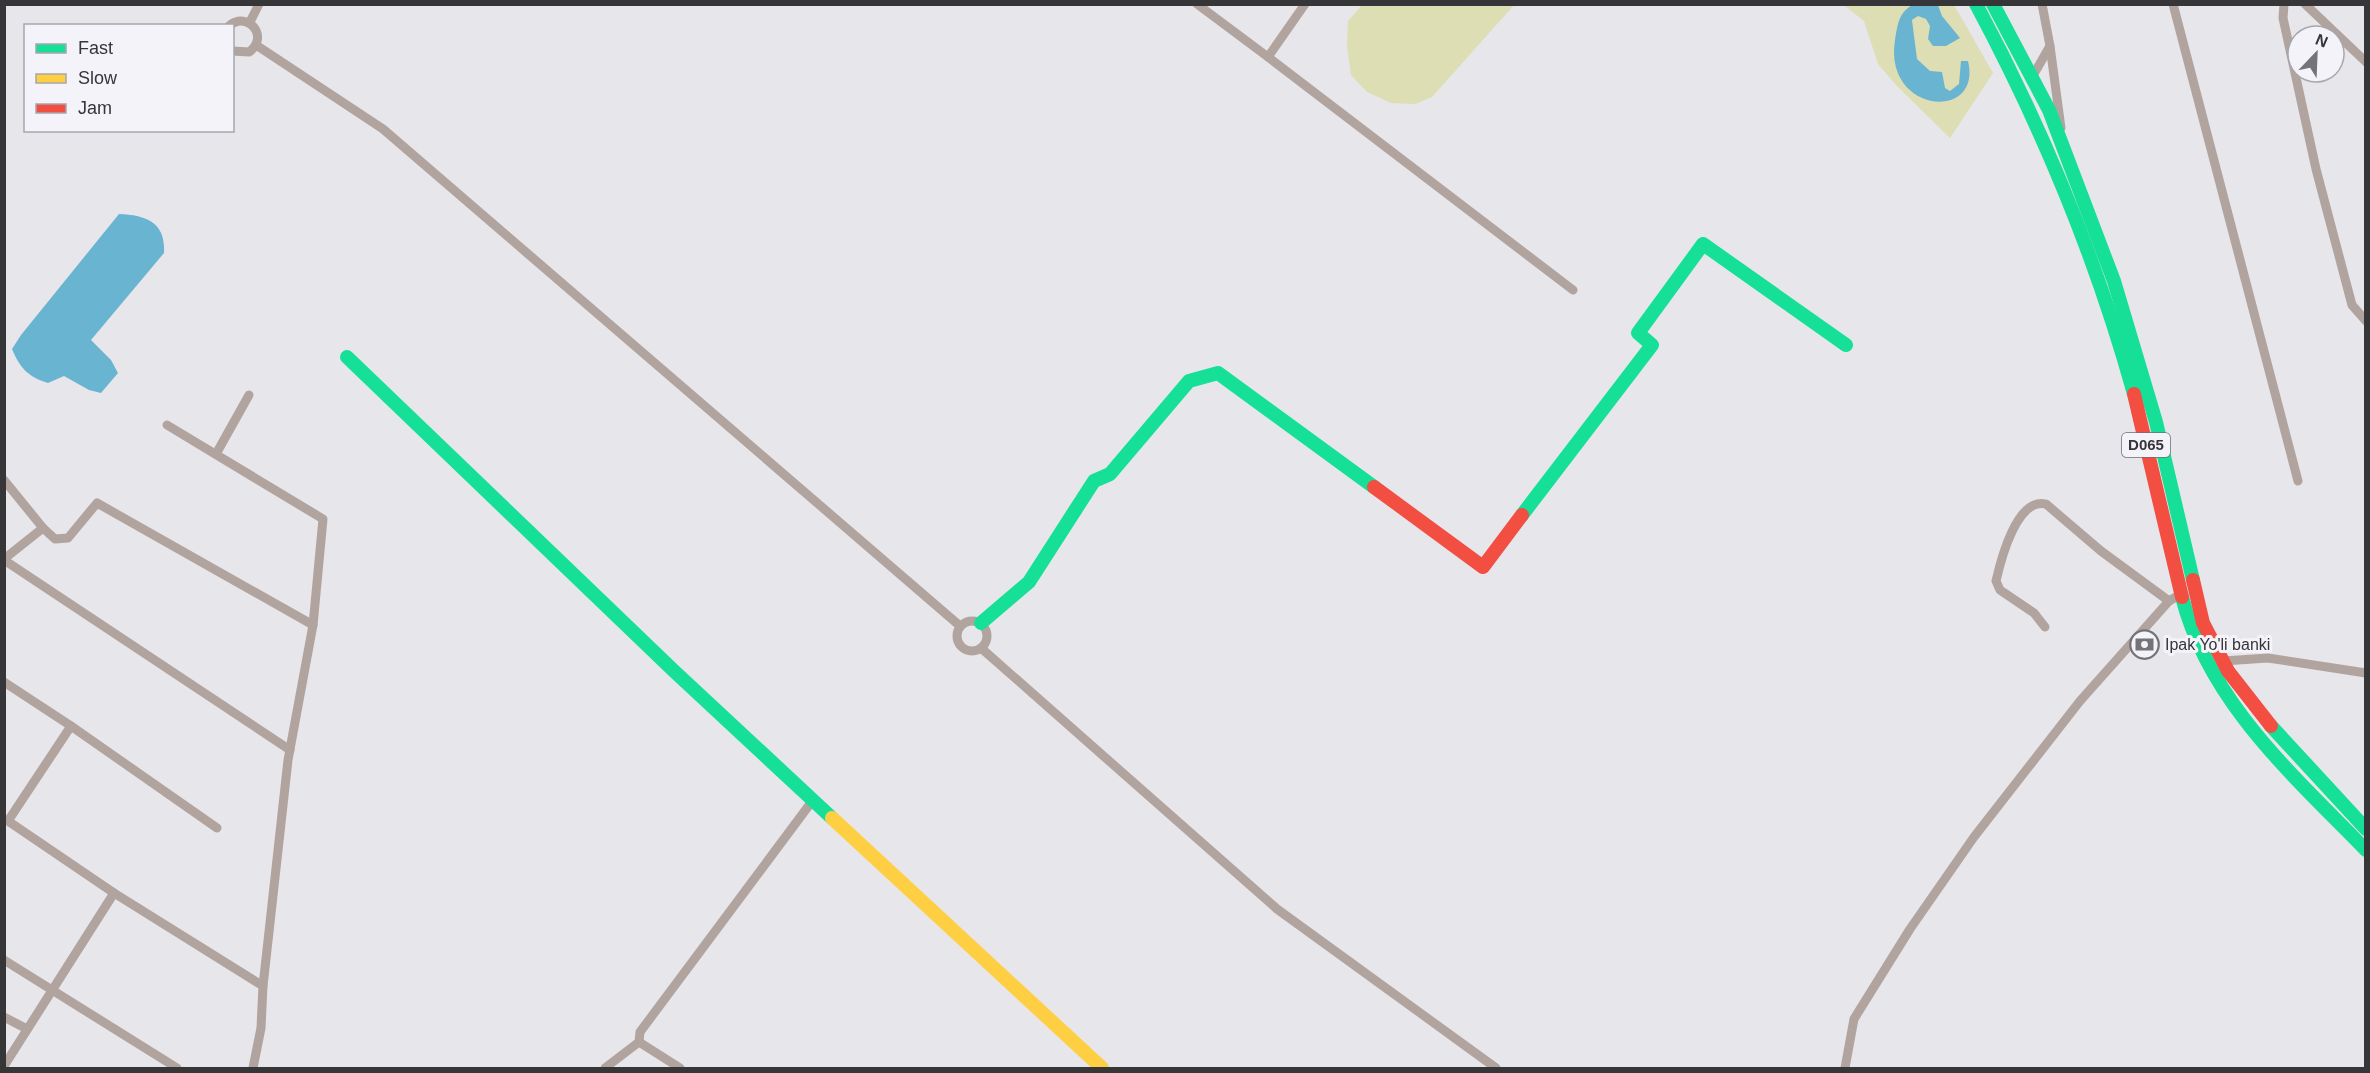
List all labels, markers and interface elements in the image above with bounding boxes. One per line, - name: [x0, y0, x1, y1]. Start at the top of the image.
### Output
- legend: [24, 24, 234, 132]
- north arrow: [2286, 24, 2346, 84]
- text: N: [2313, 31, 2330, 51]
- text: Fast: [78, 38, 113, 58]
- text: Slow: [78, 68, 118, 88]
- text: Jam: [78, 98, 112, 118]
- road number: D065: [2122, 433, 2170, 457]
- bank icon: Ipak Yo'li banki: [2128, 628, 2160, 660]
- place label: Ipak Yo'li banki: [2165, 636, 2270, 653]

